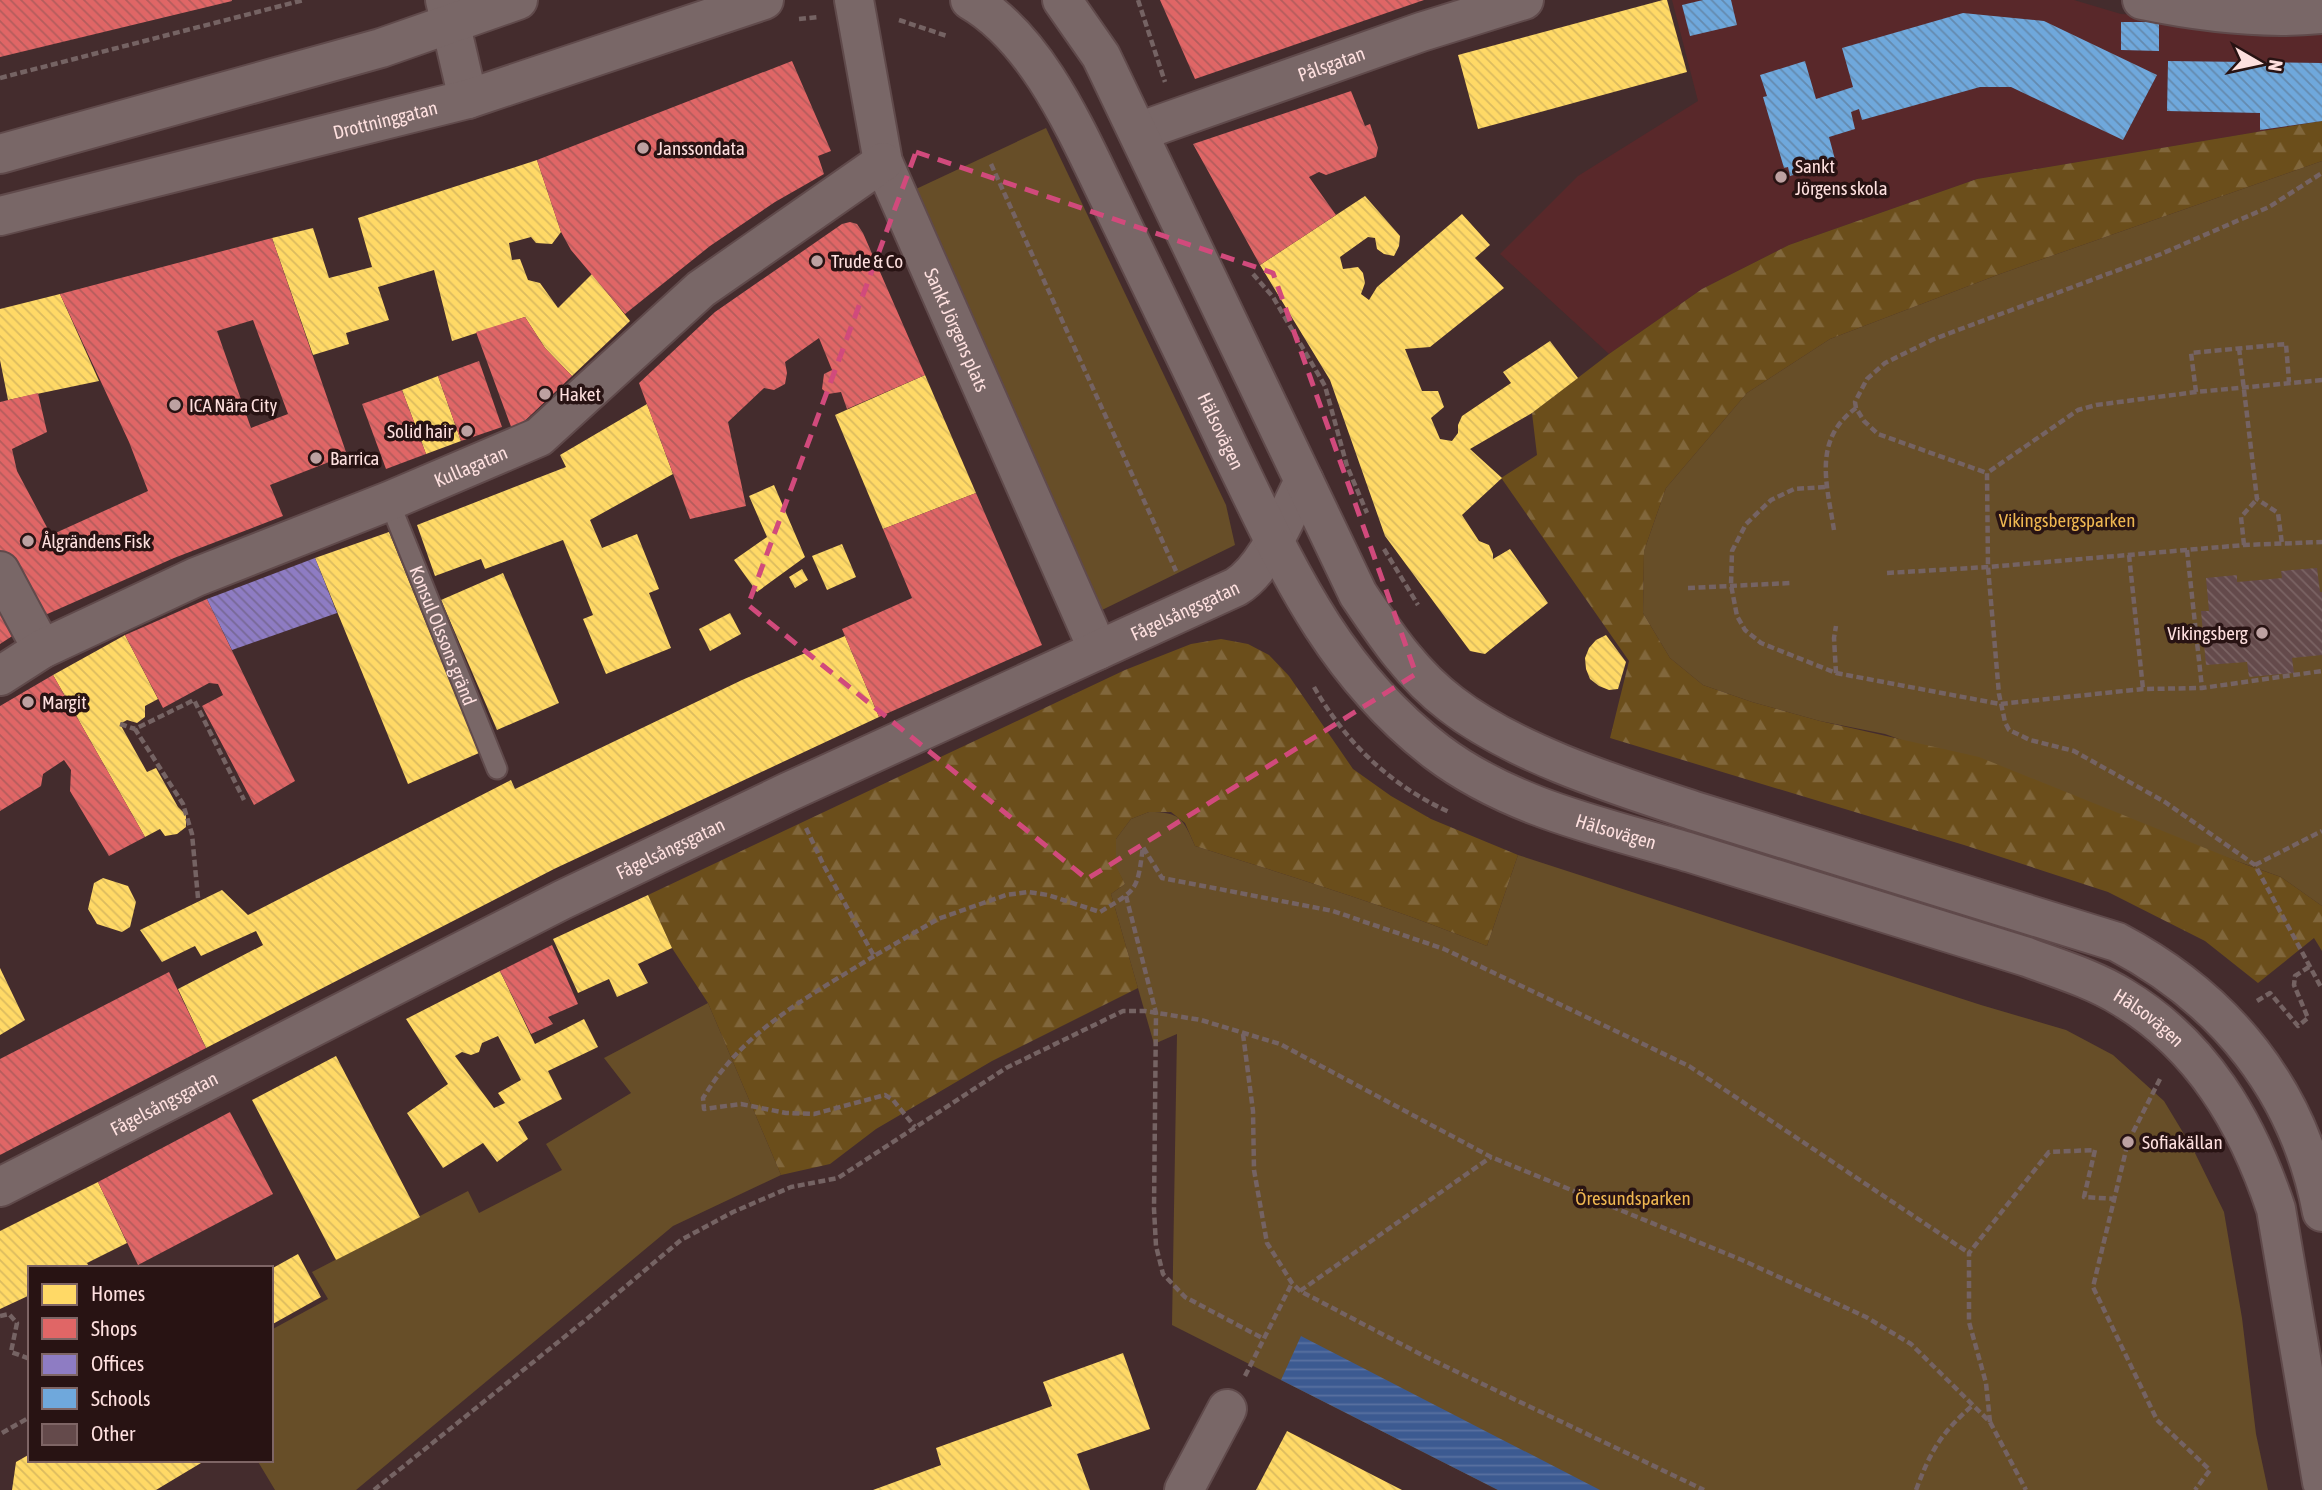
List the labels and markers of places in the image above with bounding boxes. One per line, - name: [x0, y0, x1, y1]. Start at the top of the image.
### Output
- place label: Janssondata: [657, 137, 745, 159]
- marker: Janssondata: [635, 140, 651, 156]
- place label: Sankt Jörgens skola: [1795, 155, 1887, 199]
- marker: Sankt Jörgens skola: [1773, 169, 1789, 185]
- place label: Trude & Co: [831, 250, 903, 272]
- marker: Trude & Co: [809, 253, 825, 269]
- place label: Haket: [559, 383, 601, 405]
- marker: Haket: [537, 386, 553, 402]
- place label: ICA Nära City: [189, 394, 277, 416]
- marker: ICA Nära City: [167, 397, 183, 413]
- place label: Solid hair: [387, 420, 453, 442]
- marker: Solid hair: [459, 423, 475, 439]
- place label: Barrica: [330, 447, 379, 469]
- marker: Barrica: [308, 450, 324, 466]
- place label: Ålgrändens Fisk: [42, 530, 151, 552]
- marker: Ålgrändens Fisk: [20, 533, 36, 549]
- place label: Vikingsberg: [2167, 622, 2249, 644]
- marker: Vikingsberg: [2254, 625, 2270, 641]
- place label: Margit: [42, 691, 87, 713]
- marker: Margit: [20, 694, 36, 710]
- place label: Sofiakällan: [2142, 1131, 2223, 1153]
- marker: Sofiakällan: [2120, 1134, 2136, 1150]

